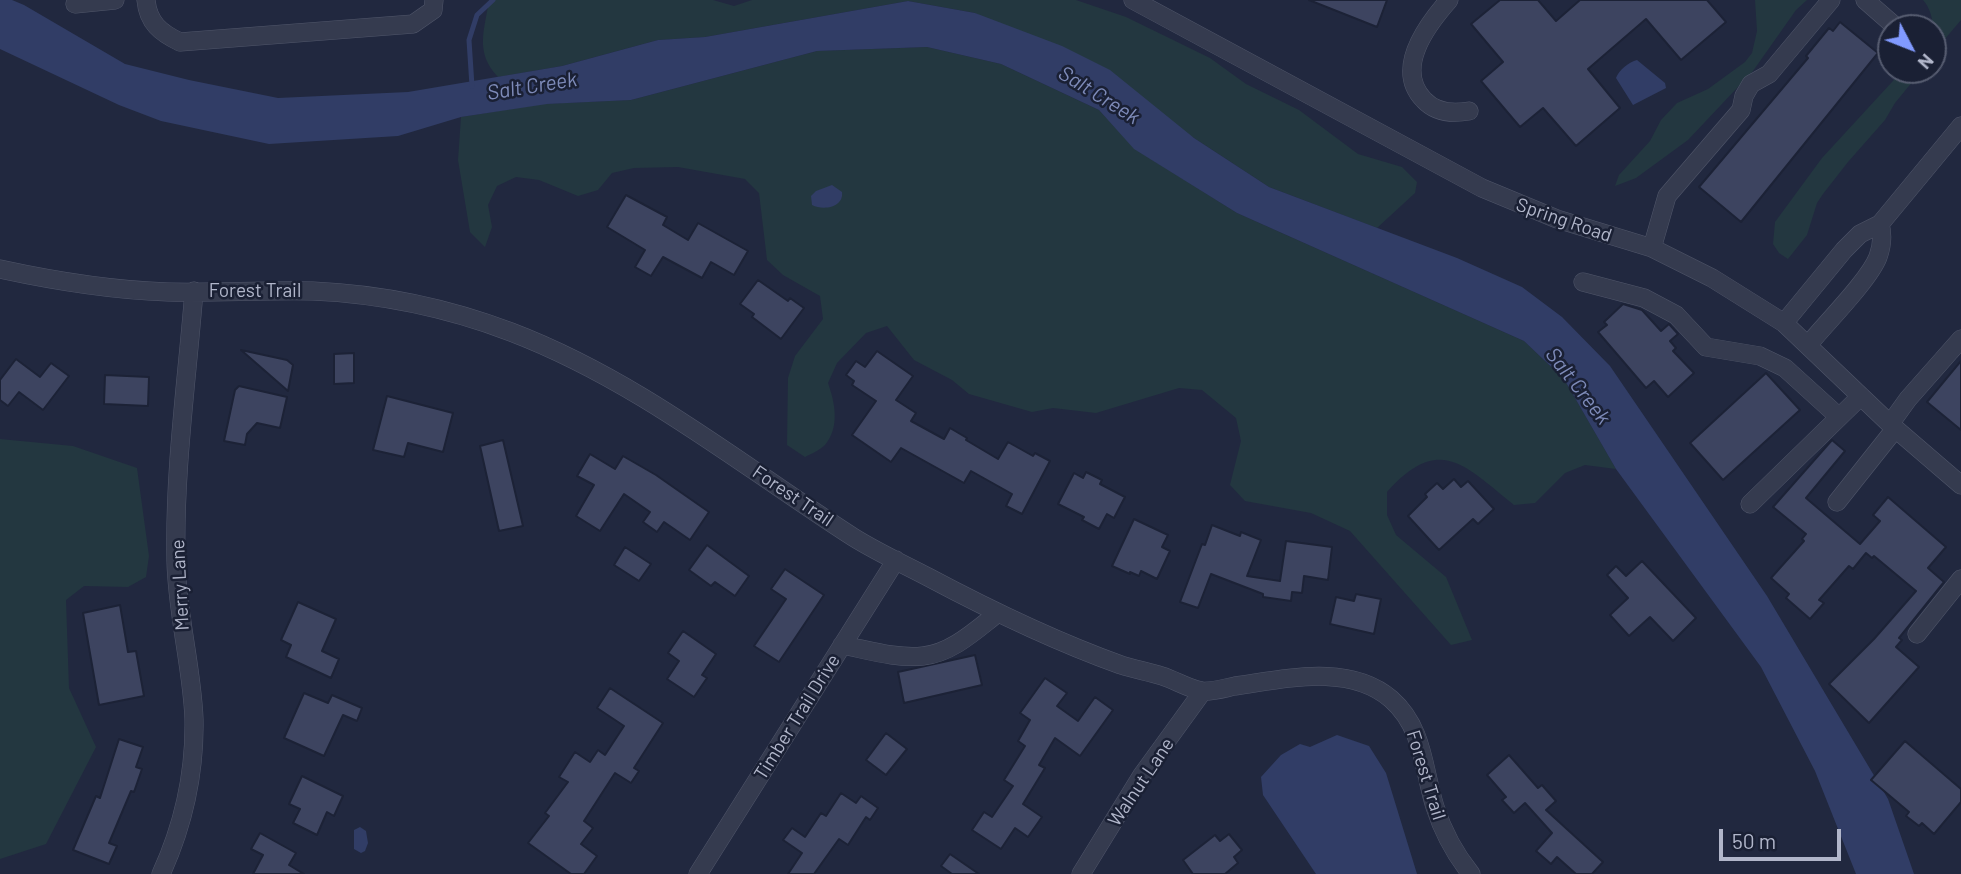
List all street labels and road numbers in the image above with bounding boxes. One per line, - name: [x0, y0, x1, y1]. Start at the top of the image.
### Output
- street label: Spring Road: [1513, 193, 1615, 247]
- street label: Forest Trail: [209, 280, 301, 302]
- street label: Forest Trail: [748, 461, 838, 531]
- street label: Merry Lane: [166, 539, 194, 631]
- street label: Timber Trail Drive: [749, 650, 845, 784]
- street label: Forest Trail: [1402, 727, 1450, 823]
- street label: Walnut Lane: [1103, 733, 1179, 831]

